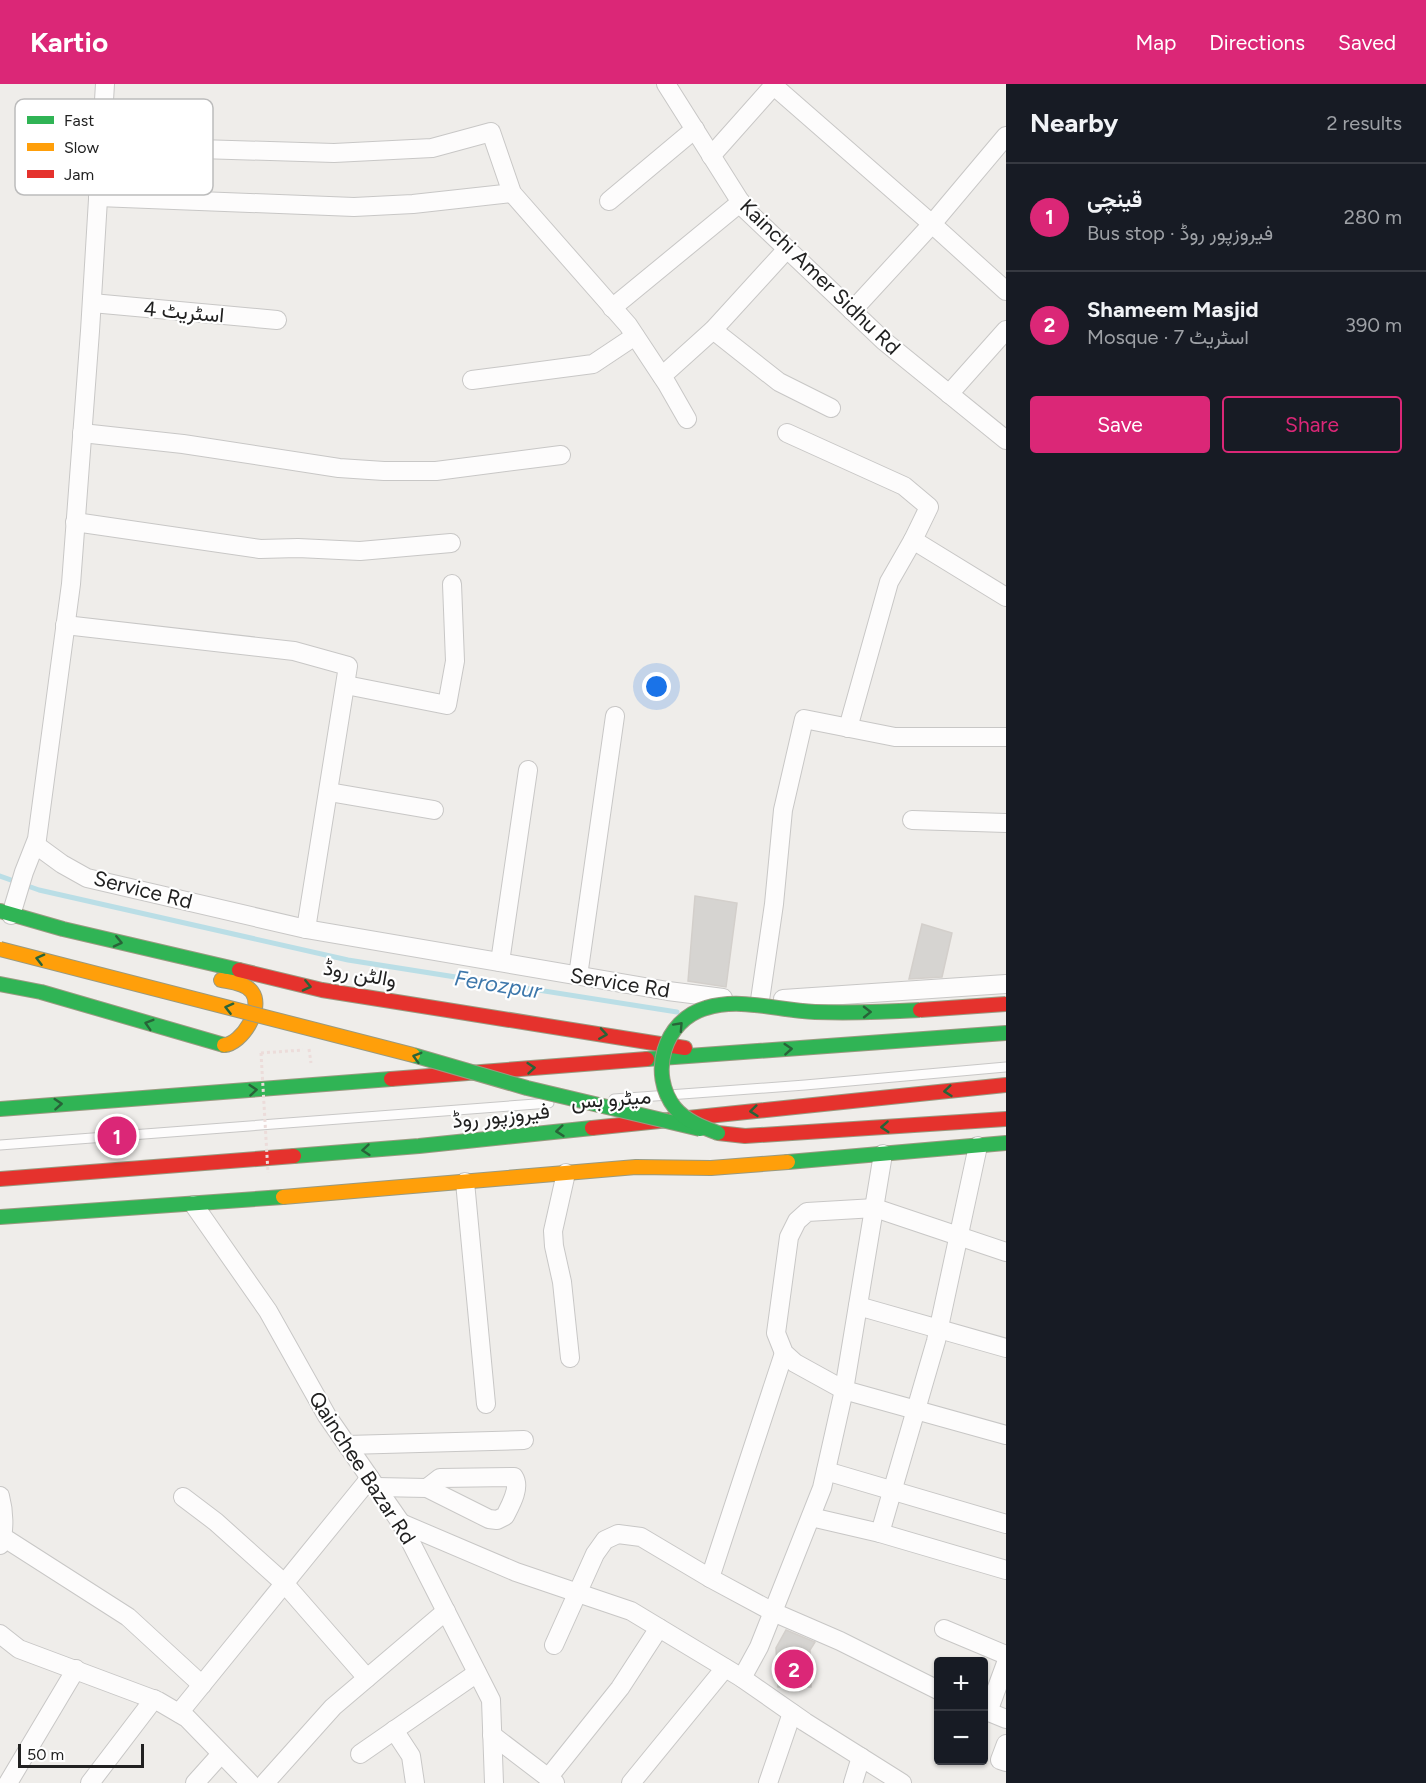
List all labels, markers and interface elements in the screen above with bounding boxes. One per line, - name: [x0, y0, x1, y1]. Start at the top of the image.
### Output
- text: Kartio: [30, 25, 108, 59]
- text: Map: [1135, 30, 1176, 55]
- text: Directions: [1209, 30, 1305, 55]
- text: Saved: [1338, 30, 1396, 55]
- legend: [15, 99, 213, 195]
- text: Nearby: [1030, 107, 1118, 139]
- text: Fast: [64, 111, 94, 130]
- text: 2 results: [1326, 111, 1402, 135]
- text: Slow: [64, 138, 99, 157]
- text: Jam: [64, 165, 94, 184]
- text: قینچی: [1087, 186, 1142, 213]
- street label: Kainchi Amer Sidhu Rd: [735, 194, 906, 360]
- text: 1: [1045, 205, 1054, 229]
- text: 280 m: [1344, 205, 1402, 229]
- text: Bus stop · فیروزپور روڈ: [1087, 221, 1273, 245]
- street label: اسٹریٹ 4: [143, 296, 225, 328]
- text: Shameem Masjid: [1087, 296, 1259, 323]
- text: 2: [1044, 313, 1055, 337]
- text: 390 m: [1345, 313, 1402, 337]
- text: Mosque · اسٹریٹ 7: [1087, 325, 1249, 349]
- button: Save: [1030, 396, 1210, 453]
- button: Share: [1222, 396, 1402, 453]
- your location: [642, 672, 671, 701]
- street label: Service Rd: [91, 865, 195, 914]
- one-way arrow: [112, 934, 122, 947]
- one-way arrow: [35, 954, 45, 967]
- street label: والٹن روڈ: [321, 955, 399, 993]
- street label: Service Rd: [568, 962, 672, 1003]
- water label: Ferozpur: [453, 964, 545, 1005]
- one-way arrow: [302, 979, 312, 992]
- one-way arrow: [224, 1003, 234, 1015]
- one-way arrow: [863, 1006, 872, 1018]
- one-way arrow: [144, 1019, 155, 1031]
- one-way arrow: [672, 1022, 683, 1033]
- one-way arrow: [599, 1028, 608, 1040]
- one-way arrow: [784, 1042, 793, 1055]
- one-way arrow: [412, 1052, 423, 1064]
- one-way arrow: [526, 1062, 535, 1075]
- street label: میٹرو بس: [570, 1083, 652, 1115]
- one-way arrow: [248, 1084, 257, 1097]
- one-way arrow: [943, 1084, 952, 1097]
- one-way arrow: [54, 1098, 63, 1111]
- street label: فیروزپور روڈ: [451, 1098, 551, 1135]
- one-way arrow: [749, 1104, 758, 1117]
- pin: 1: [98, 1114, 136, 1158]
- one-way arrow: [880, 1120, 889, 1133]
- one-way arrow: [555, 1124, 564, 1137]
- one-way arrow: [361, 1143, 370, 1156]
- street label: Qainchee Bazar Rd: [304, 1387, 421, 1549]
- pin: 2: [774, 1646, 814, 1692]
- map controls: [934, 1657, 988, 1765]
- button: +: [934, 1657, 988, 1711]
- button: −: [934, 1711, 988, 1765]
- scale bar: [18, 1741, 144, 1768]
- text: 50 m: [27, 1745, 64, 1764]

